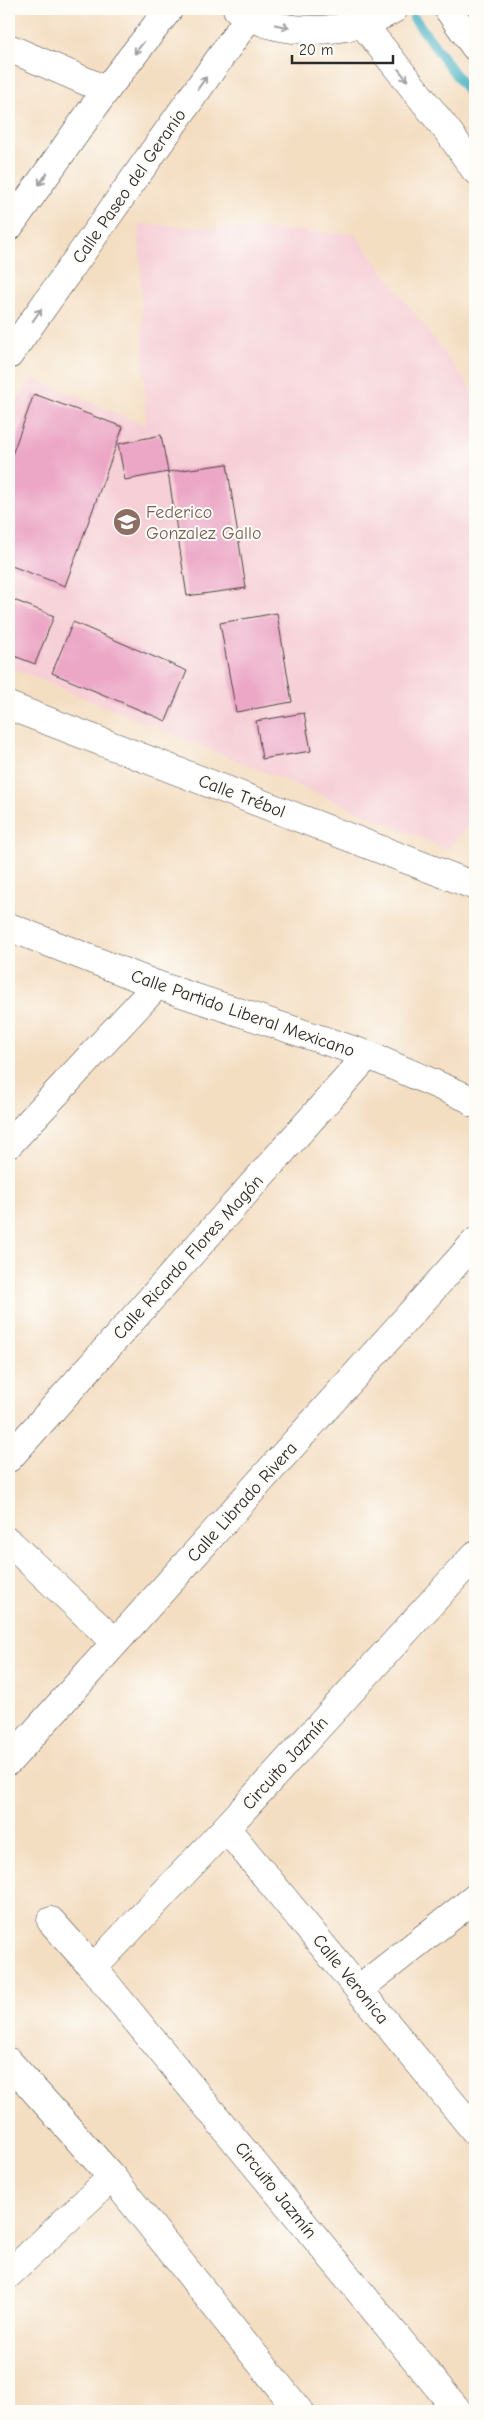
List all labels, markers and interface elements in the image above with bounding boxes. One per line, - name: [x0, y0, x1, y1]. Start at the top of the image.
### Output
- one-way arrow: [274, 21, 290, 31]
- scale bar: [292, 32, 393, 64]
- one-way arrow: [134, 41, 145, 54]
- text: 20 m: [299, 41, 333, 59]
- one-way arrow: [398, 68, 409, 81]
- one-way arrow: [197, 76, 207, 90]
- street label: Calle Paseo del Geranio: [68, 105, 191, 268]
- one-way arrow: [38, 172, 48, 186]
- one-way arrow: [32, 309, 42, 323]
- place label: Federico Gonzalez Gallo: [146, 502, 261, 544]
- school or university icon: Federico Gonzalez Gallo: [112, 507, 142, 537]
- street label: Calle Trébol: [195, 770, 288, 823]
- street label: Calle Partido Liberal Mexicano: [128, 965, 357, 1062]
- street label: Calle Ricardo Flores Magón: [109, 1171, 268, 1344]
- street label: Calle Librado Rivera: [183, 1438, 302, 1567]
- street label: Circuito Jazmín: [238, 1712, 333, 1814]
- street label: Calle Veronica: [308, 1930, 393, 2028]
- street label: Circuito Jazmín: [230, 2138, 321, 2243]

